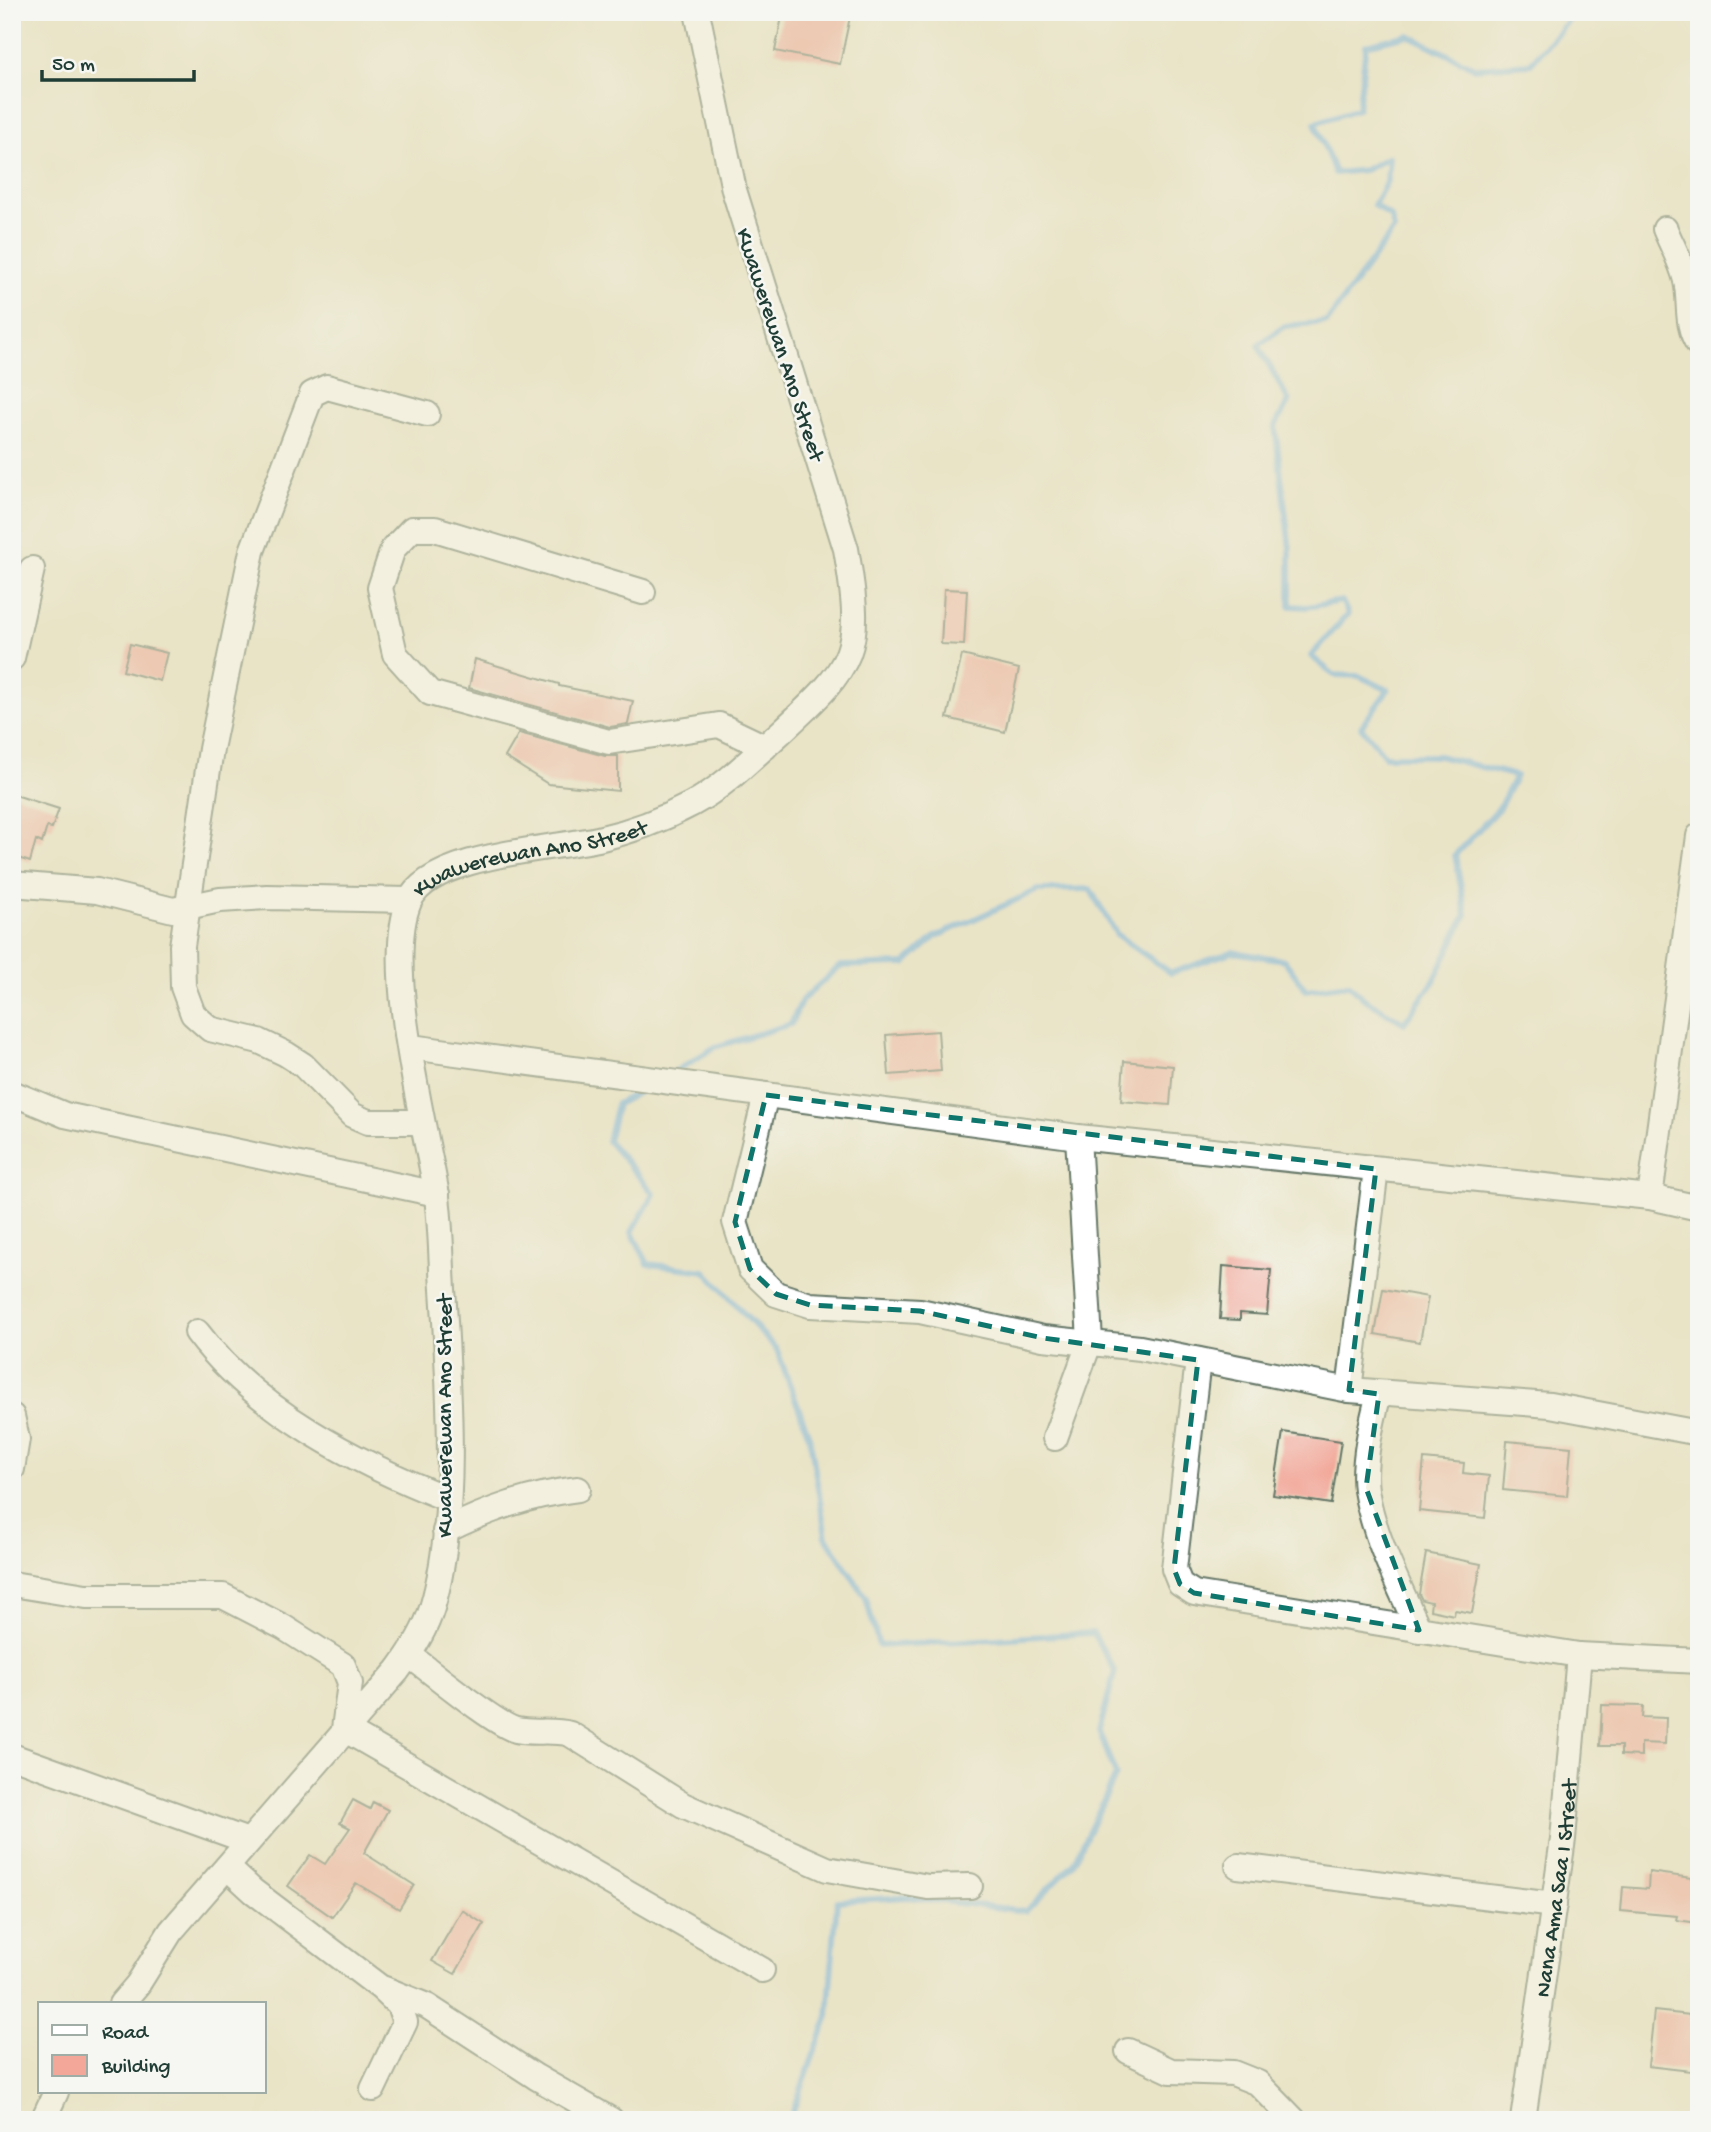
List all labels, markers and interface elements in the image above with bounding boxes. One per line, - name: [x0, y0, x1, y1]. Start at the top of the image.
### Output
- scale bar: [42, 38, 194, 82]
- text: 50 m: [52, 54, 95, 79]
- street label: Kwawerewan Ano Street: [728, 225, 830, 466]
- street label: Kwawerewan Ano Street: [408, 815, 653, 904]
- street label: Kwawerewan Ano Street: [433, 1293, 460, 1538]
- street label: Nana Ama Saa I Street: [1531, 1777, 1585, 1999]
- legend: [38, 2002, 266, 2094]
- text: Road: [102, 2022, 150, 2047]
- text: Building: [101, 2056, 171, 2081]

